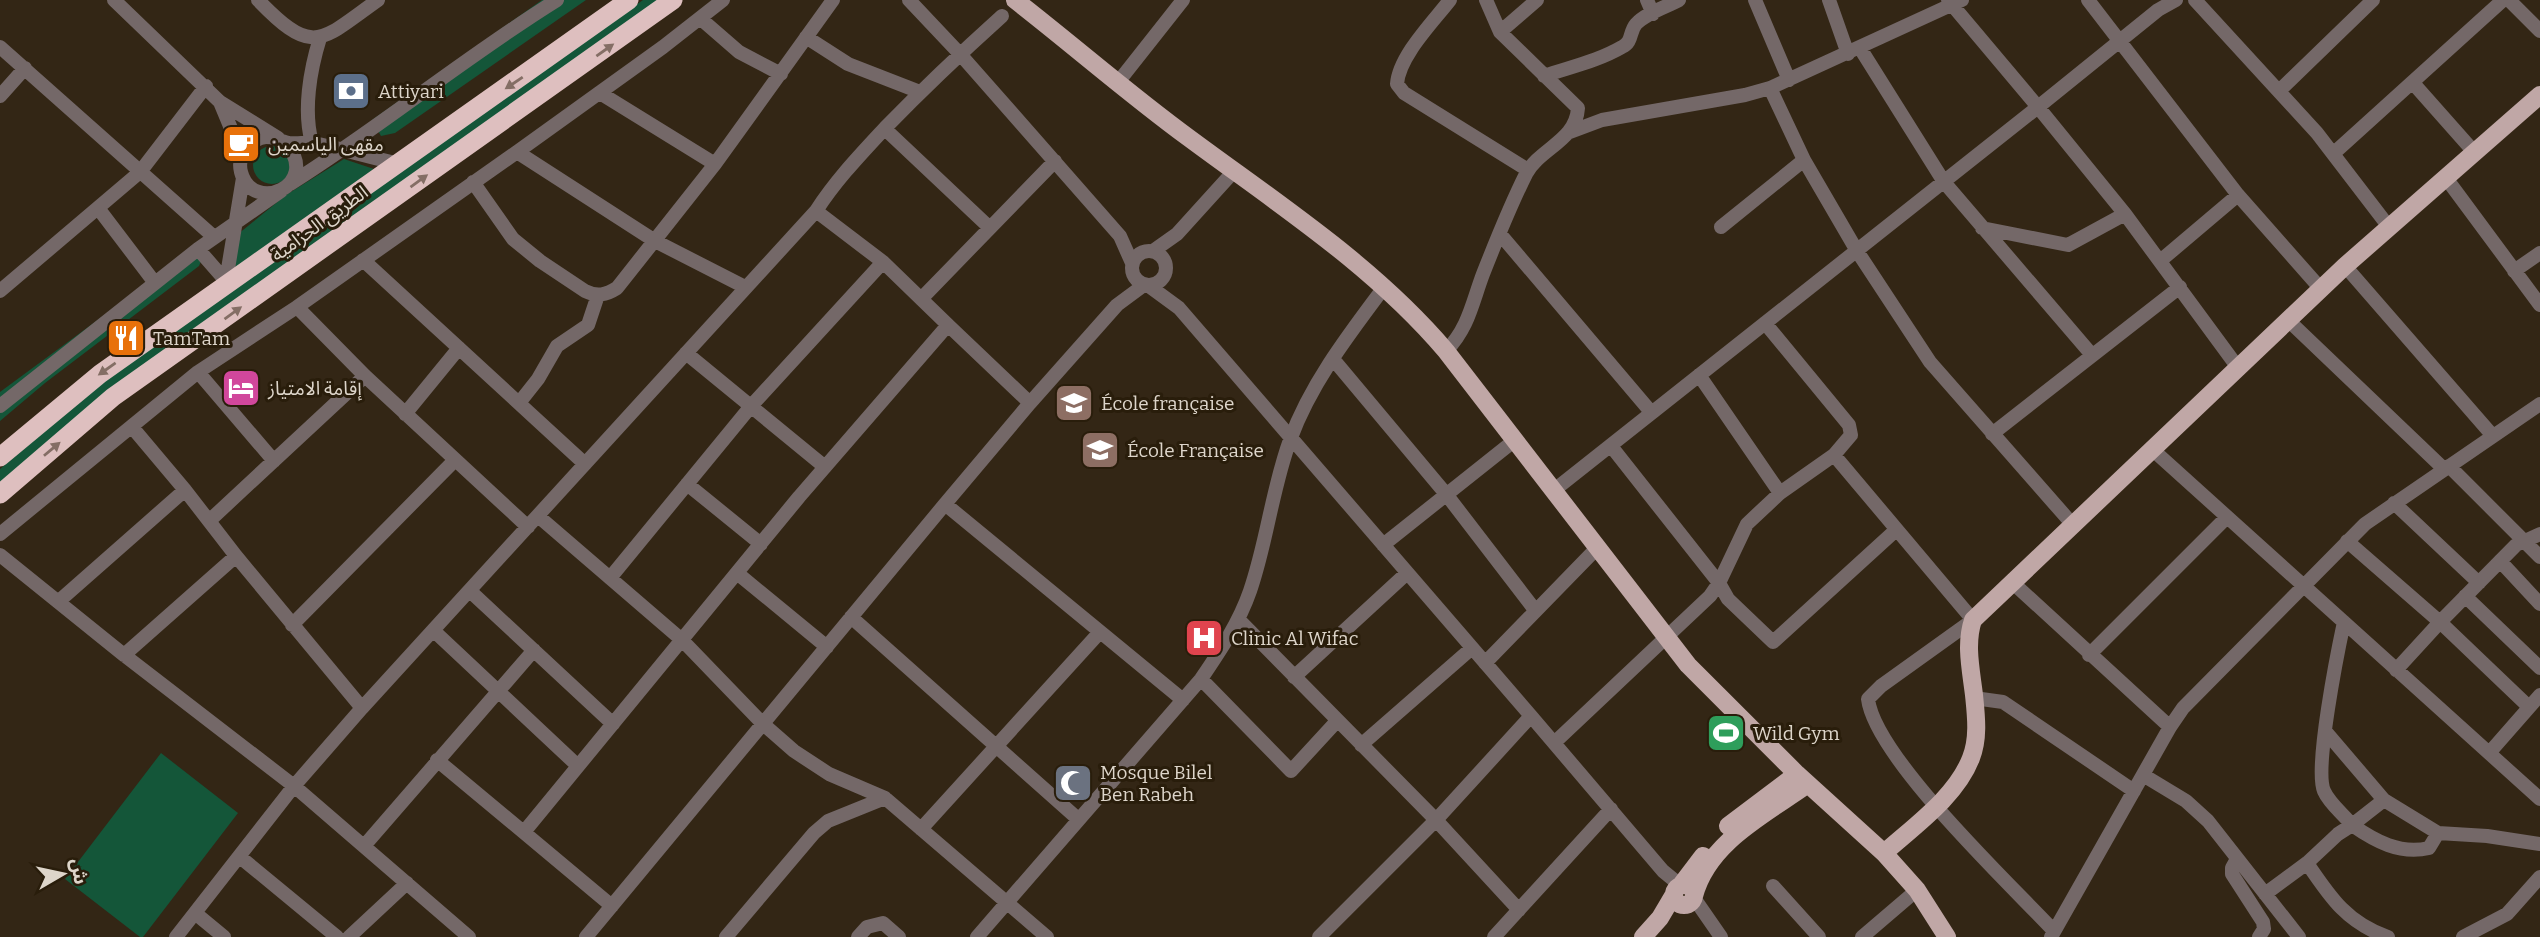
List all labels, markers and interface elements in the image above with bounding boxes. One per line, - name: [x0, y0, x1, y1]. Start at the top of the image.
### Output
- one-way arrow: [596, 43, 614, 57]
- bank icon: Attiyari: [330, 70, 372, 112]
- one-way arrow: [505, 76, 523, 90]
- place label: Attiyari: [378, 80, 444, 103]
- cafe icon: مقهى الياسمين: [220, 123, 262, 165]
- place label: مقهى الياسمين: [268, 133, 384, 156]
- one-way arrow: [410, 174, 428, 188]
- street label: الطريق الحزامية: [266, 181, 372, 266]
- one-way arrow: [224, 306, 242, 320]
- restaurant icon: TamTam: [105, 317, 147, 359]
- place label: TamTam: [153, 327, 230, 350]
- one-way arrow: [98, 362, 116, 376]
- hotel icon: إقامة الامتياز: [220, 367, 262, 409]
- place label: إقامة الامتياز: [267, 377, 363, 401]
- school or university icon: École française: [1053, 382, 1095, 424]
- place label: École française: [1101, 392, 1235, 415]
- school or university icon: École Française: [1079, 429, 1121, 471]
- place label: École Française: [1127, 439, 1264, 462]
- one-way arrow: [43, 442, 61, 457]
- hospital icon: Clinic Al Wifac: [1183, 617, 1225, 659]
- place label: Clinic Al Wifac: [1231, 627, 1359, 650]
- sports icon: Wild Gym: [1705, 712, 1747, 754]
- place label: Wild Gym: [1753, 722, 1840, 745]
- place label: Mosque Bilel Ben Rabeh: [1100, 761, 1212, 806]
- mosque icon: Mosque Bilel Ben Rabeh: [1052, 762, 1094, 804]
- north arrow: [28, 839, 98, 909]
- text: ش: [66, 857, 93, 886]

